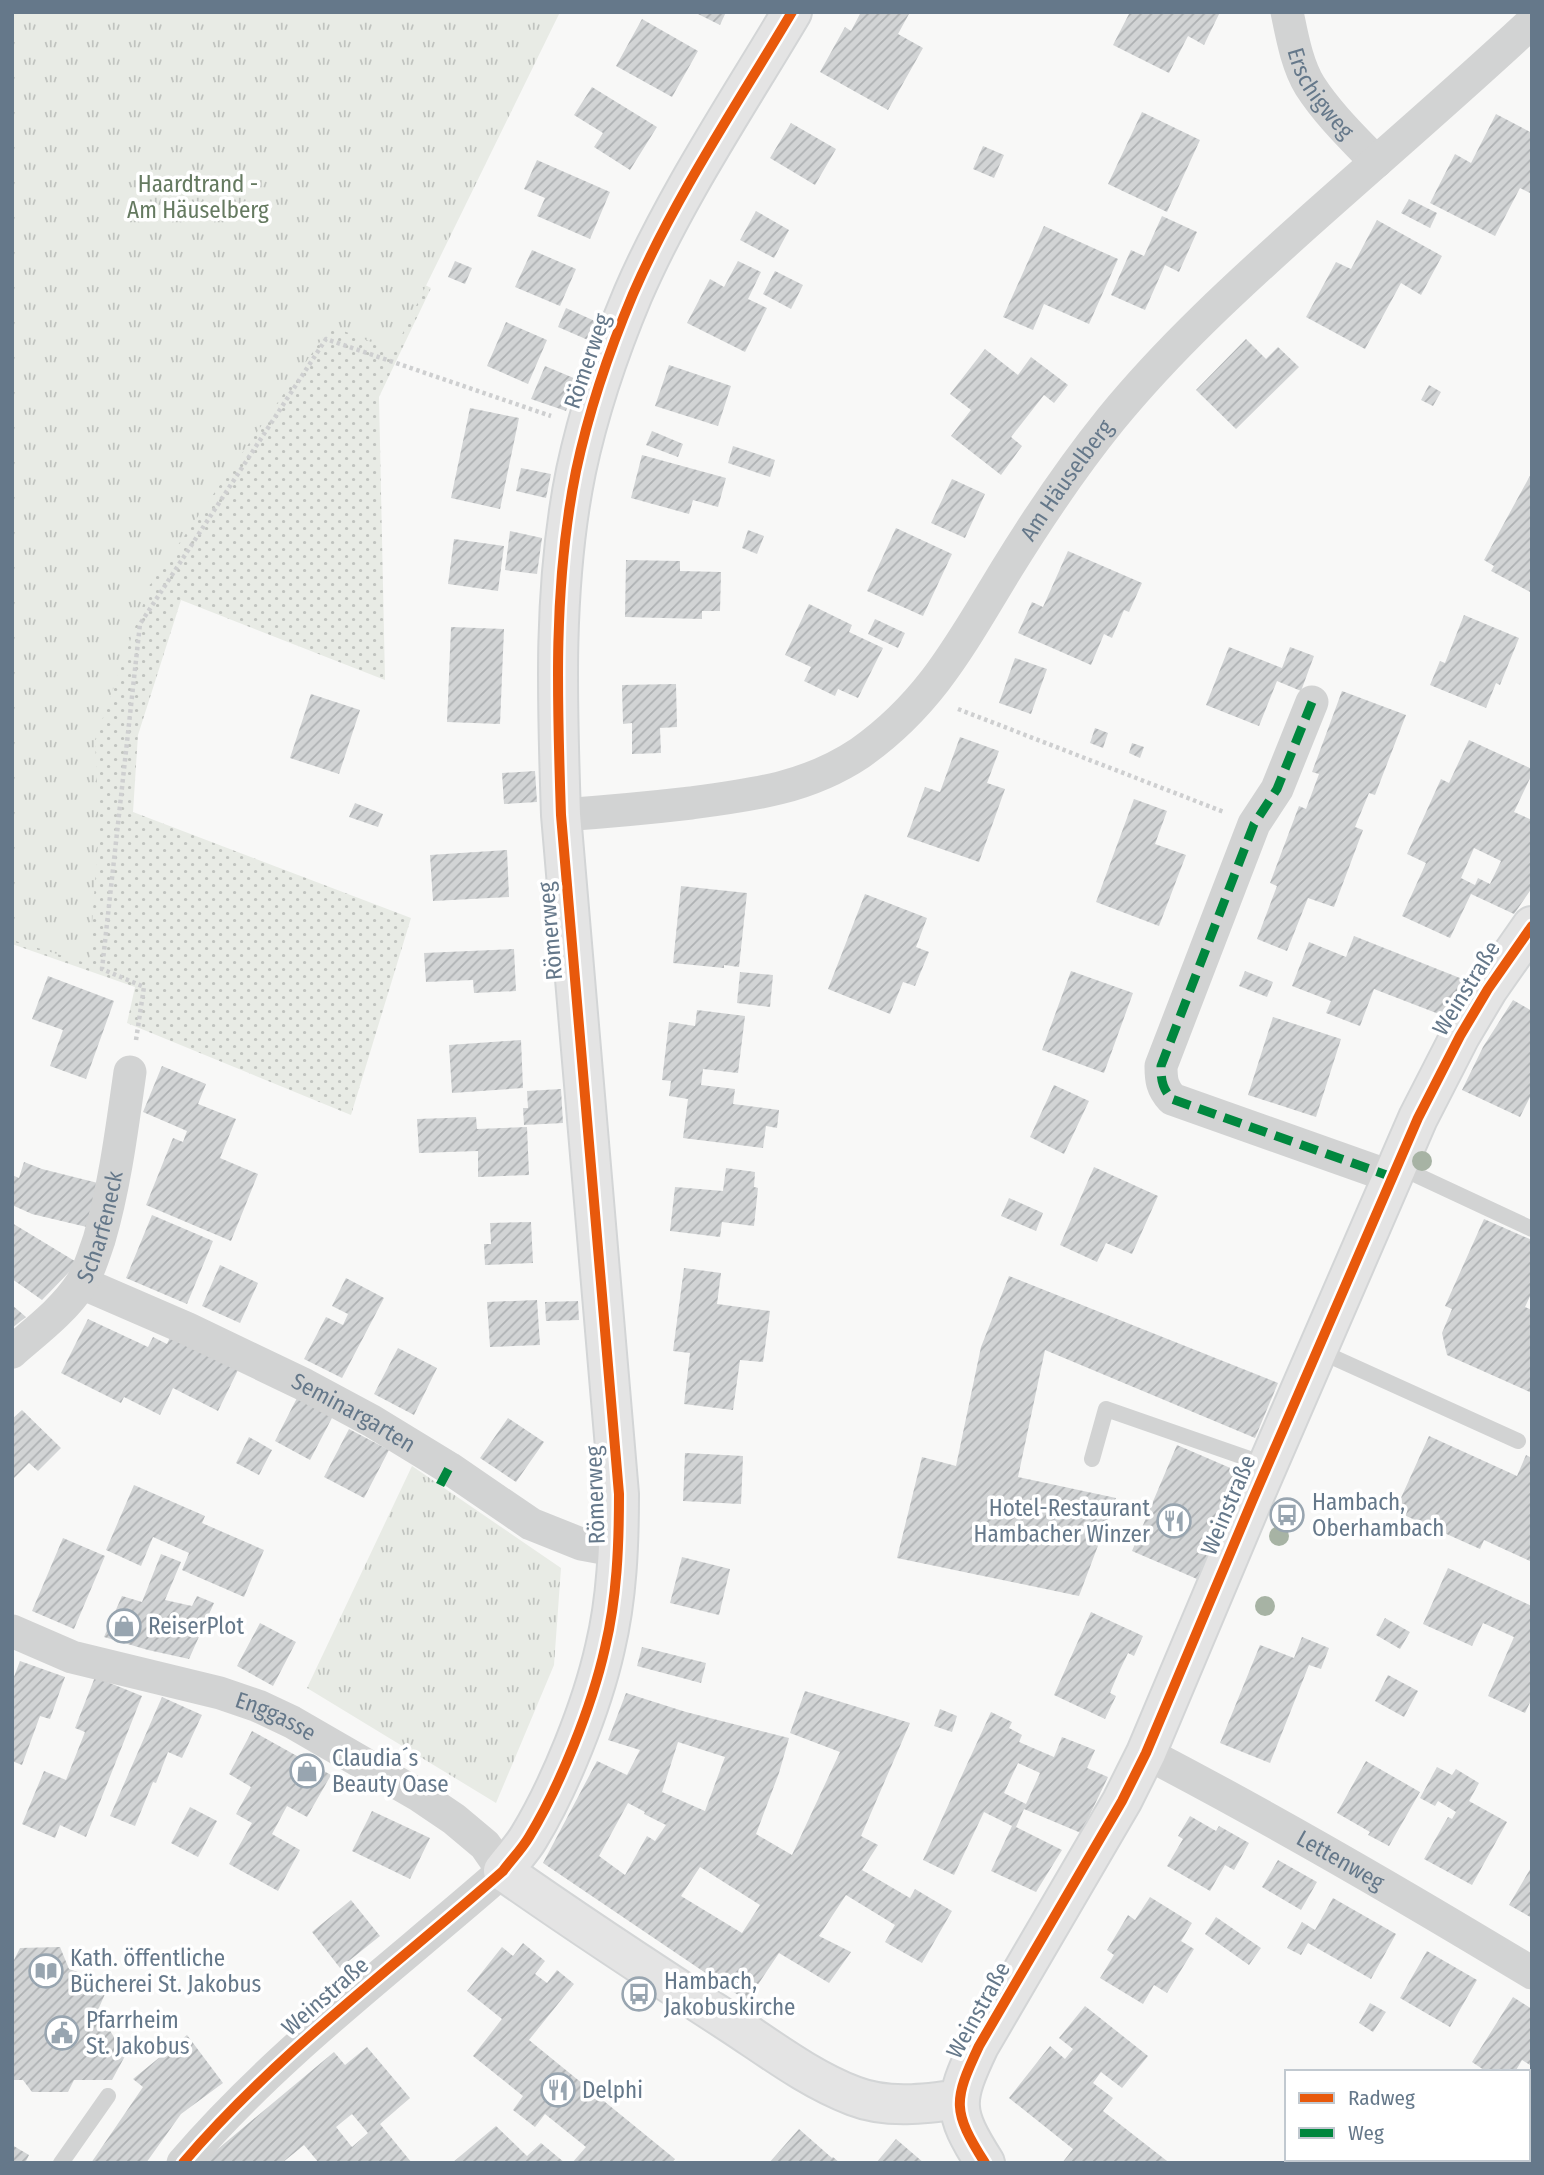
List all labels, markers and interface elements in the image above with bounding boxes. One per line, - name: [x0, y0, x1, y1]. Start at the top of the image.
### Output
- street label: Erschigweg: [1281, 44, 1360, 145]
- park label: Haardtrand - Am Häuselberg: [127, 170, 269, 224]
- street label: Römerweg: [558, 310, 616, 412]
- street label: Am Häuselberg: [1014, 414, 1119, 546]
- street label: Römerweg: [532, 880, 568, 981]
- street label: Weinstraße: [1426, 936, 1506, 1040]
- street label: Scharfeneck: [70, 1168, 129, 1288]
- street label: Seminargarten: [287, 1367, 421, 1458]
- street label: Römerweg: [579, 1445, 611, 1545]
- street label: Weinstraße: [1194, 1451, 1262, 1559]
- place label: Hambach, Oberhambach: [1312, 1488, 1444, 1542]
- place label: Hotel-Restaurant Hambacher Winzer: [974, 1494, 1150, 1548]
- bus stop icon: Hambach, Oberhambach: [1268, 1496, 1306, 1534]
- restaurant icon: Hotel-Restaurant Hambacher Winzer: [1155, 1502, 1193, 1540]
- shop icon: ReiserPlot: [105, 1607, 143, 1645]
- place label: ReiserPlot: [148, 1612, 244, 1640]
- street label: Enggasse: [232, 1685, 321, 1747]
- place label: Claudia´s Beauty Oase: [332, 1744, 449, 1798]
- shop icon: Claudia´s Beauty Oase: [288, 1752, 326, 1790]
- street label: Lettenweg: [1292, 1824, 1390, 1896]
- place label: Kath. öffentliche Bücherei St. Jakobus: [70, 1944, 262, 1998]
- street label: Weinstraße: [276, 1951, 374, 2041]
- library icon: Kath. öffentliche Bücherei St. Jakobus: [27, 1952, 65, 1990]
- street label: Weinstraße: [940, 1957, 1016, 2063]
- place label: Hambach, Jakobuskirche: [664, 1967, 795, 2021]
- bus stop icon: Hambach, Jakobuskirche: [620, 1975, 658, 2013]
- place label: Pfarrheim St. Jakobus: [86, 2006, 190, 2060]
- public building icon: Pfarrheim St. Jakobus: [43, 2014, 81, 2052]
- legend: [1285, 2070, 1530, 2161]
- restaurant icon: Delphi: [539, 2071, 577, 2109]
- place label: Delphi: [582, 2076, 643, 2104]
- text: Radweg: [1348, 2085, 1415, 2111]
- text: Weg: [1348, 2120, 1384, 2146]

